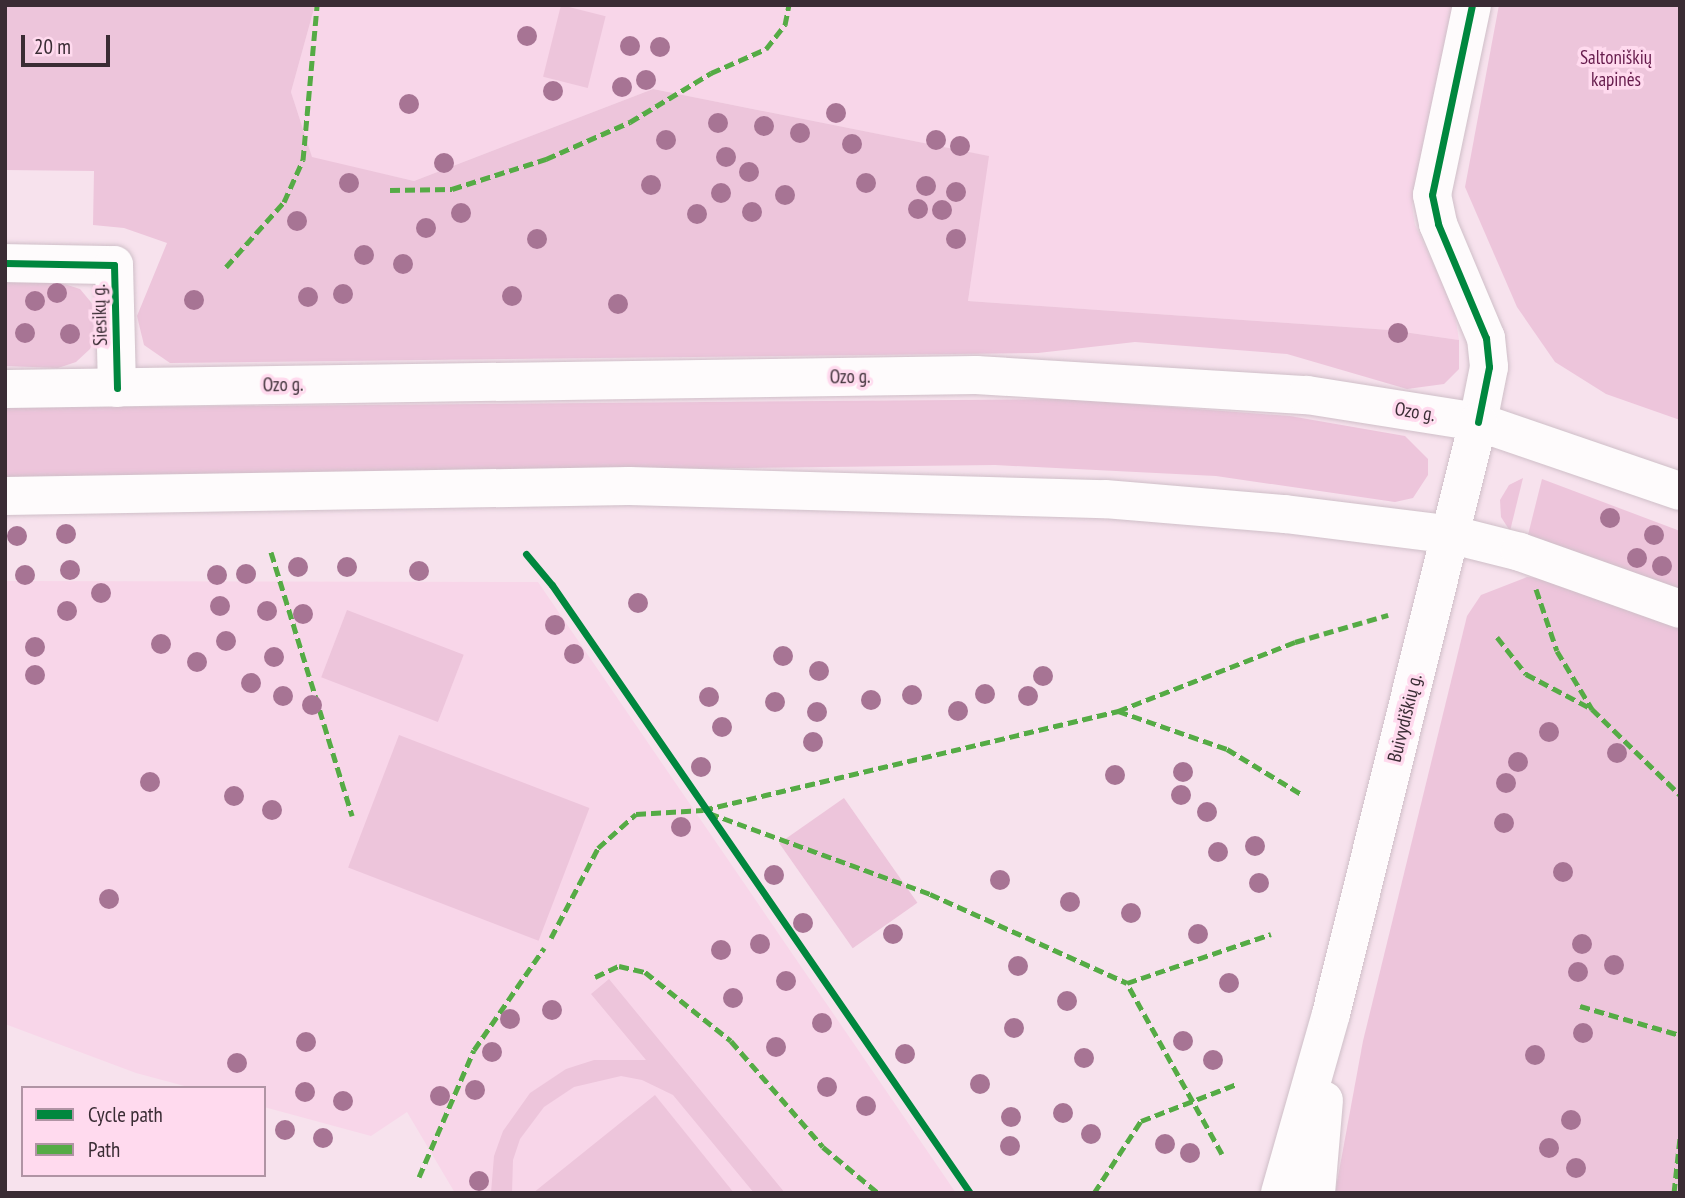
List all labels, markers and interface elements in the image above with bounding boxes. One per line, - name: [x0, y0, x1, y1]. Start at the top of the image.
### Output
- scale bar: [24, 21, 114, 65]
- text: 20 m: [34, 33, 71, 60]
- park label: Saltoniškių kapinės: [1580, 47, 1652, 91]
- street label: Siesikų g.: [88, 284, 112, 346]
- street label: Ozo g.: [830, 365, 870, 389]
- street label: Ozo g.: [263, 373, 303, 397]
- street label: Ozo g.: [1393, 398, 1437, 426]
- street label: Buivydiškių g.: [1383, 671, 1427, 765]
- legend: [21, 1086, 266, 1177]
- text: Cycle path: [88, 1101, 163, 1128]
- text: Path: [88, 1136, 120, 1163]

